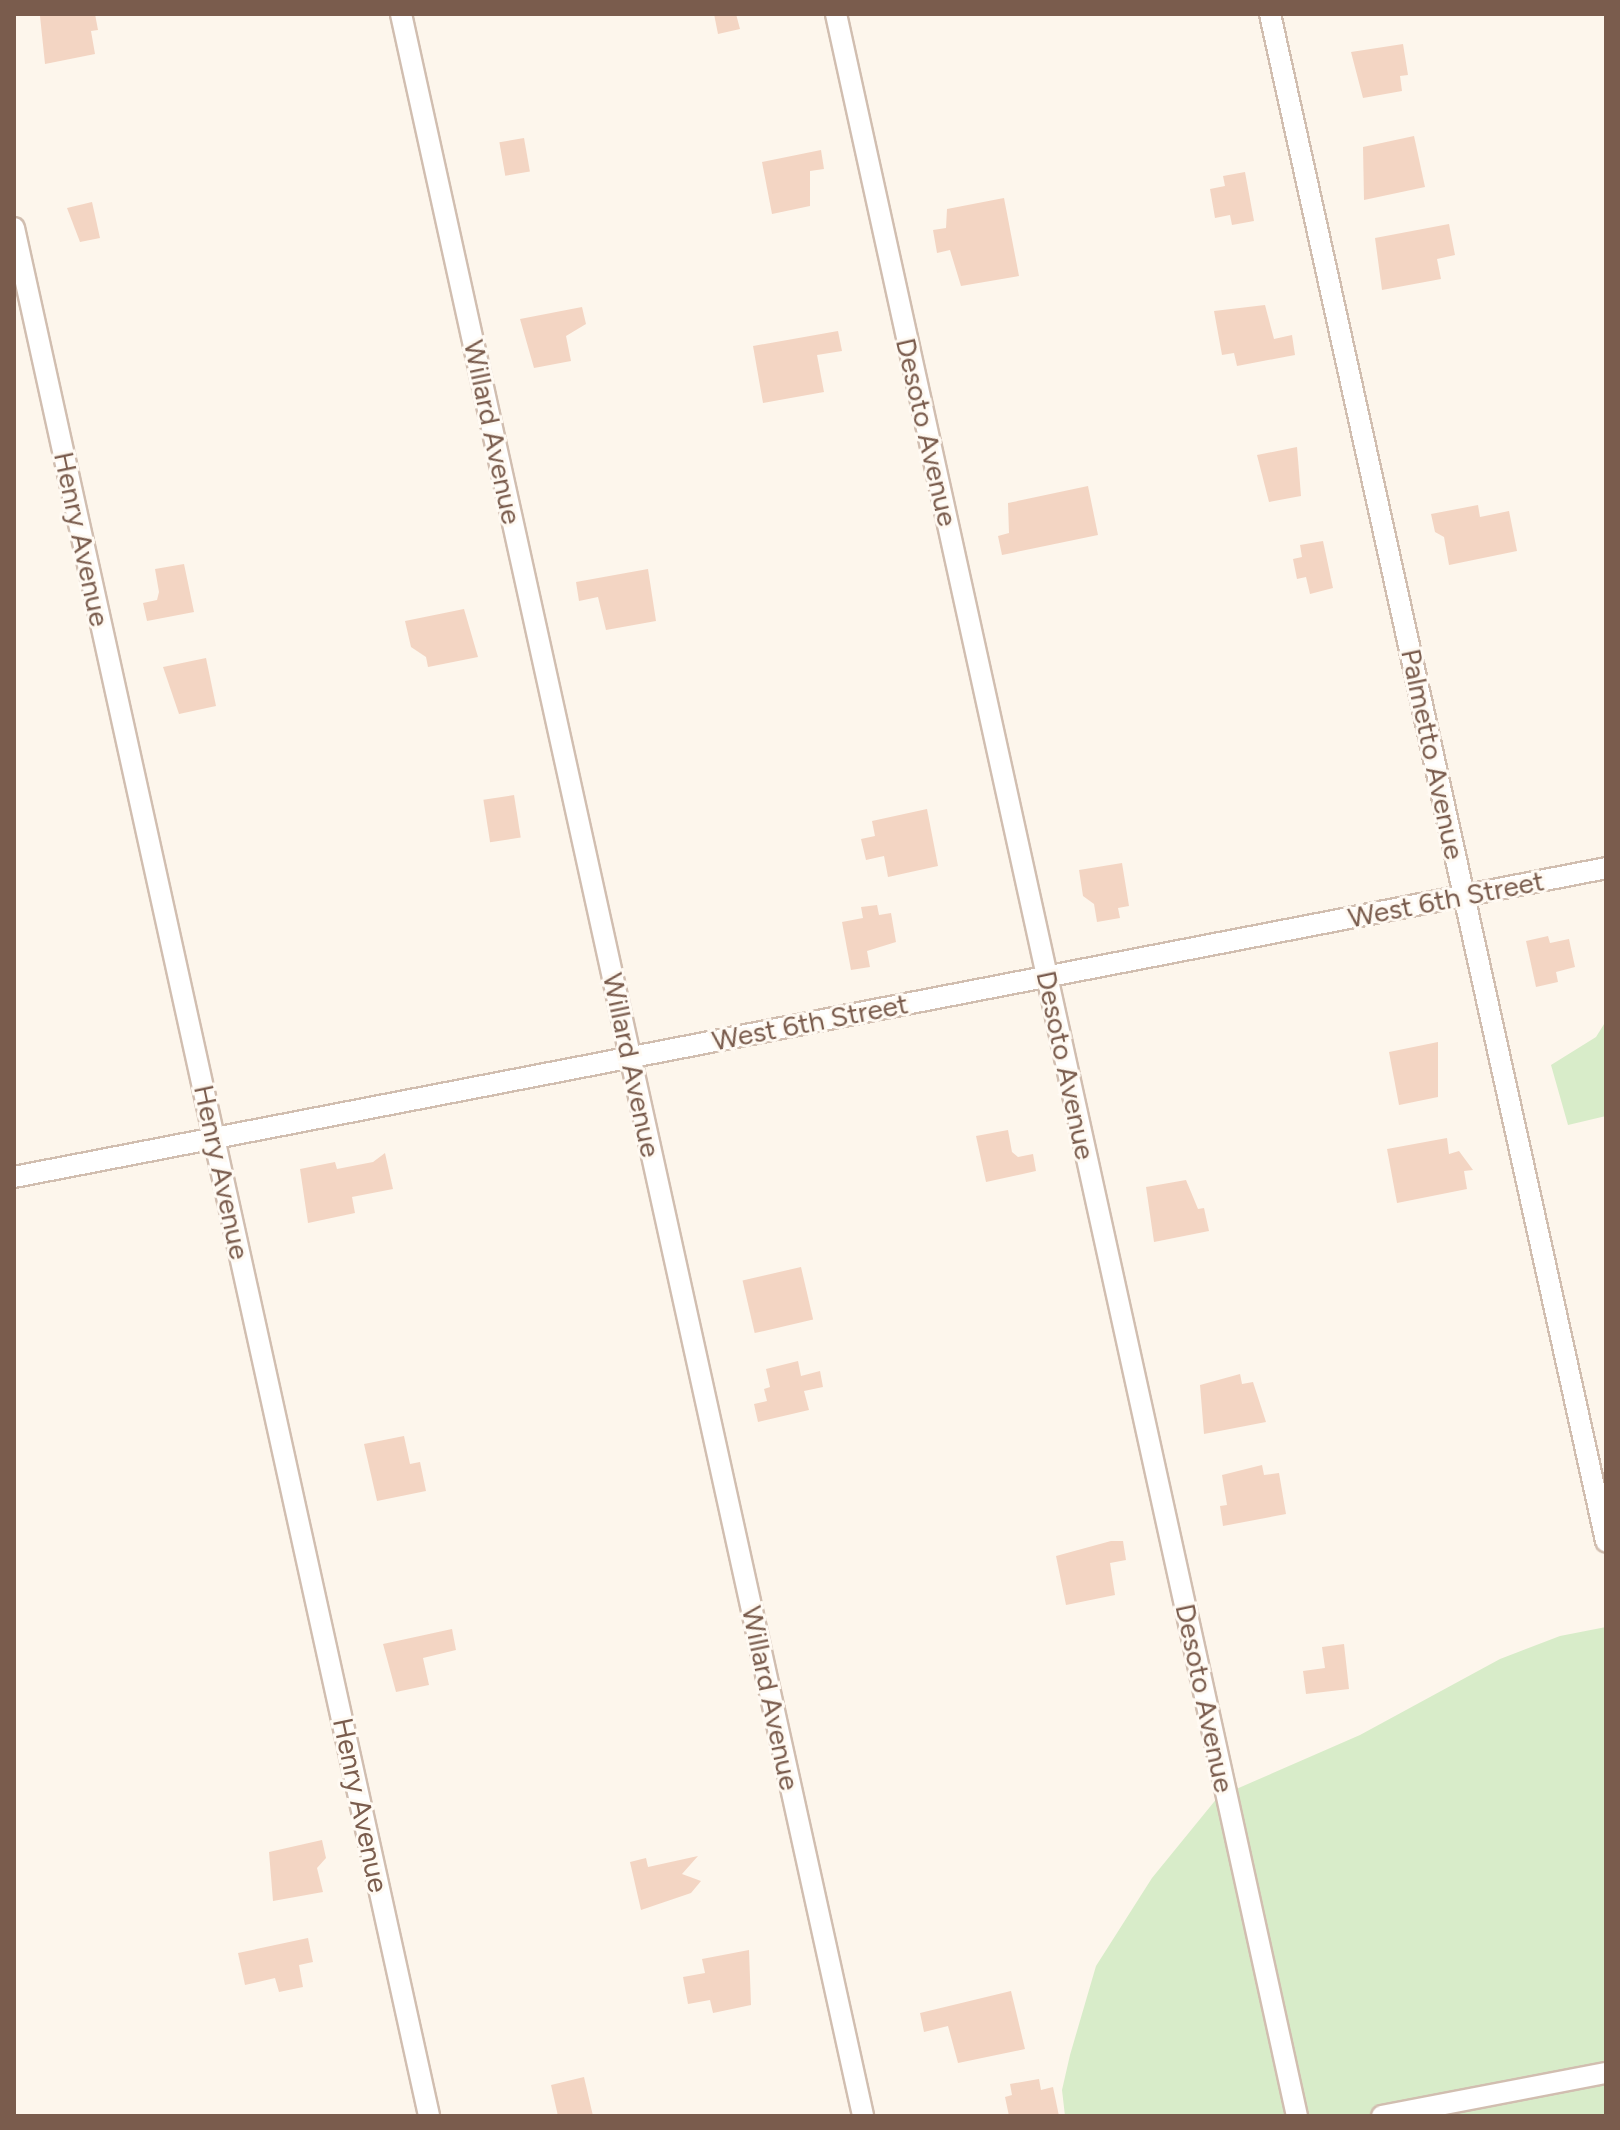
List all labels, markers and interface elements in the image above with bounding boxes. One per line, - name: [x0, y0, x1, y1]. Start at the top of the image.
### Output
- street label: Desoto Avenue: [889, 335, 965, 529]
- street label: Willard Avenue: [457, 337, 529, 527]
- street label: Henry Avenue: [47, 449, 117, 629]
- street label: Palmetto Avenue: [1394, 646, 1472, 862]
- street label: West 6th Street: [1345, 864, 1547, 934]
- street label: Desoto Avenue: [1030, 968, 1102, 1162]
- street label: Willard Avenue: [596, 970, 668, 1160]
- street label: West 6th Street: [709, 987, 911, 1057]
- street label: Henry Avenue: [187, 1082, 257, 1262]
- street label: Desoto Avenue: [1169, 1601, 1241, 1795]
- street label: Willard Avenue: [735, 1603, 807, 1793]
- street label: Henry Avenue: [326, 1715, 396, 1895]

